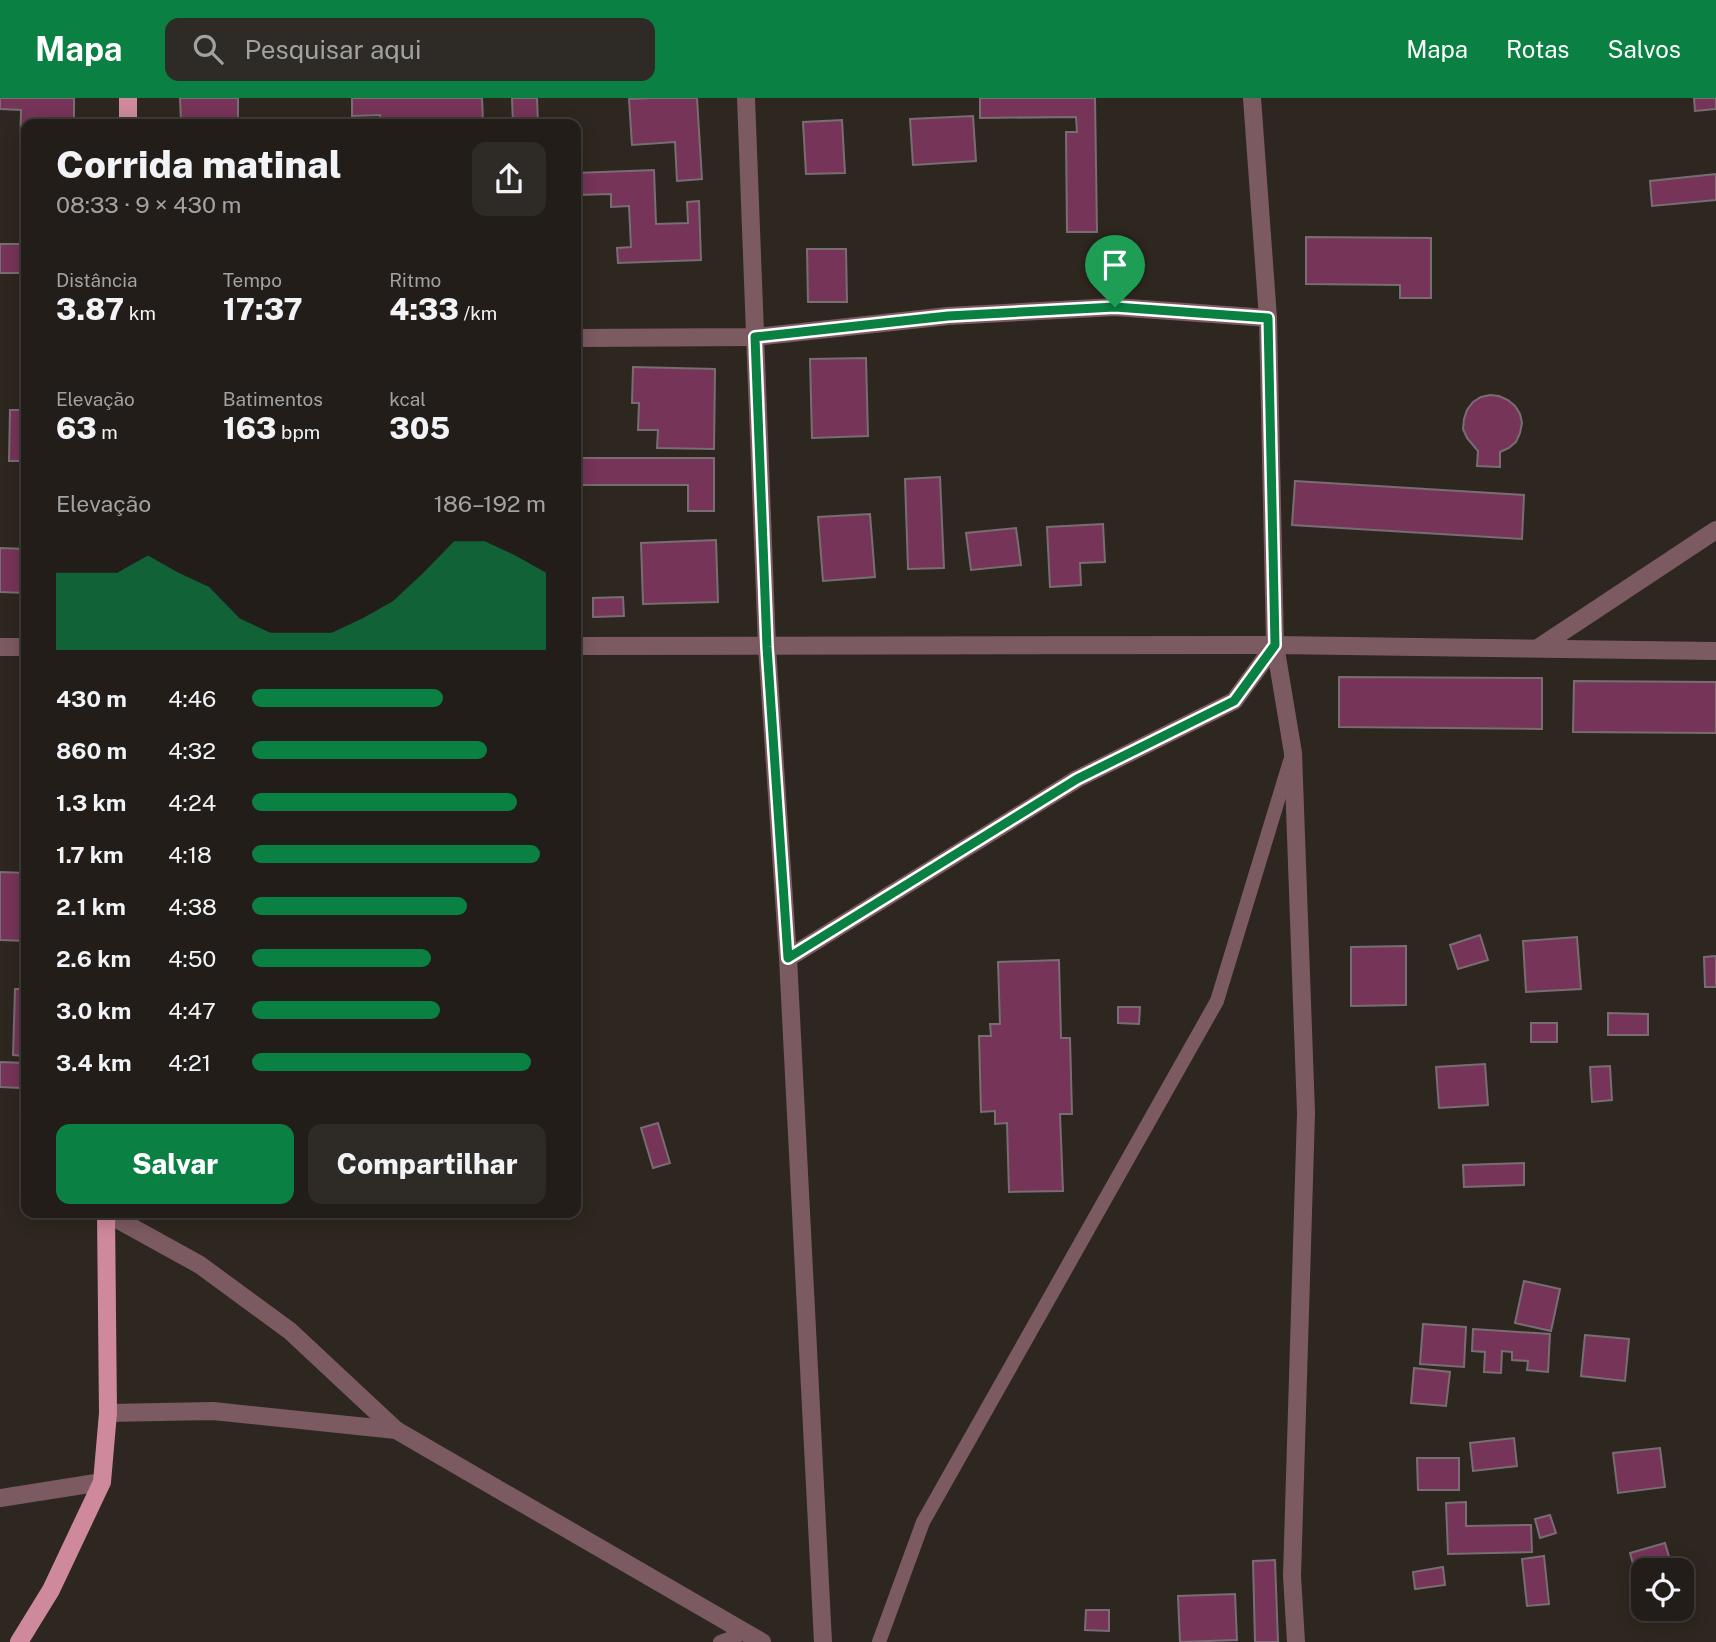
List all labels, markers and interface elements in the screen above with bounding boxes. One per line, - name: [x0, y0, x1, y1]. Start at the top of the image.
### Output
- search box: [165, 18, 655, 81]
- text: Mapa: [35, 30, 123, 68]
- icon: search: [189, 30, 227, 68]
- text: Pesquisar aqui: [245, 34, 421, 65]
- text: Mapa: [1406, 35, 1468, 63]
- text: Rotas: [1506, 35, 1569, 63]
- text: Salvos: [1607, 35, 1681, 63]
- text: Corrida matinal: [56, 142, 342, 187]
- button: share: [472, 142, 546, 216]
- text: 08:33 · 9 × 430 m: [56, 191, 241, 218]
- pin: [1085, 235, 1145, 307]
- icon: arrive: [1096, 246, 1134, 284]
- text: Distância: [56, 269, 138, 291]
- text: Tempo: [223, 269, 282, 291]
- text: Ritmo: [389, 269, 441, 291]
- text: 3.87: [56, 291, 124, 327]
- text: 17:37: [223, 291, 303, 327]
- text: 4:33: [389, 291, 459, 327]
- text: km: [124, 302, 156, 324]
- text: /km: [459, 302, 497, 324]
- text: Elevação: [56, 388, 135, 410]
- text: Batimentos: [223, 388, 323, 410]
- text: kcal: [389, 388, 426, 410]
- text: 63: [56, 410, 97, 446]
- text: 163: [223, 410, 277, 446]
- text: 305: [389, 410, 450, 446]
- text: m: [97, 421, 118, 443]
- text: bpm: [277, 421, 320, 443]
- text: Elevação: [56, 490, 151, 517]
- text: 186–192 m: [434, 490, 546, 517]
- text: 430 m: [56, 685, 127, 712]
- text: 4:46: [168, 685, 216, 712]
- text: 860 m: [56, 737, 127, 764]
- text: 4:32: [168, 737, 216, 764]
- text: 1.3 km: [56, 789, 126, 816]
- text: 4:24: [168, 789, 216, 816]
- text: 1.7 km: [56, 841, 124, 868]
- text: 4:18: [168, 841, 212, 868]
- text: 2.1 km: [56, 893, 126, 920]
- text: 4:38: [168, 893, 217, 920]
- text: 2.6 km: [56, 945, 131, 972]
- text: 4:50: [168, 945, 216, 972]
- text: 3.0 km: [56, 997, 131, 1024]
- text: 4:47: [168, 997, 216, 1024]
- text: 3.4 km: [56, 1049, 132, 1076]
- text: 4:21: [168, 1049, 211, 1076]
- button: Salvar: [56, 1124, 294, 1204]
- button: Compartilhar: [308, 1124, 546, 1204]
- map controls: [1631, 1558, 1694, 1621]
- button: locate: [1631, 1558, 1694, 1621]

